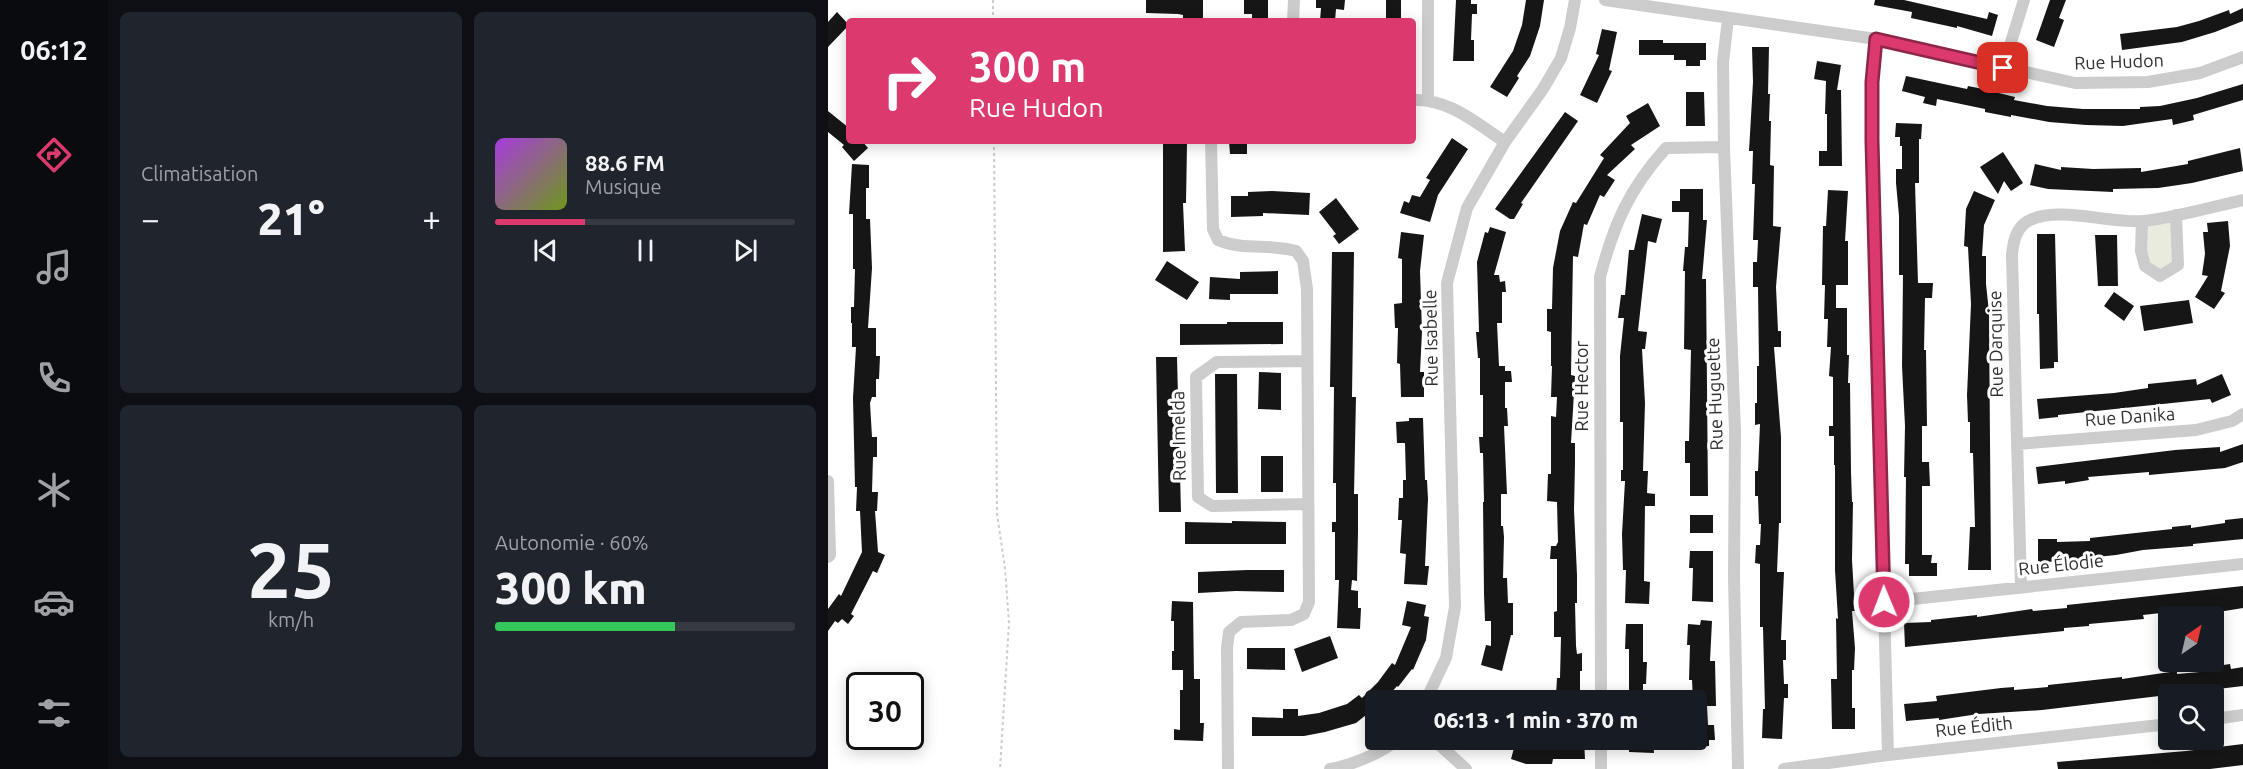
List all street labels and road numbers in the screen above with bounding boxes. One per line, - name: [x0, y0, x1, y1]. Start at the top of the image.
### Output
- street label: Rue Hudon: [2074, 49, 2164, 73]
- street label: Rue Isabelle: [1419, 289, 1441, 387]
- street label: Rue Darquise: [1984, 290, 2006, 398]
- street label: Rue Huguette: [1702, 337, 1726, 451]
- street label: Rue Hector: [1571, 340, 1591, 431]
- street label: Rue Imelda: [1167, 391, 1189, 481]
- street label: Rue Danika: [2084, 403, 2176, 429]
- street label: Rue Élodie: [2017, 549, 2105, 578]
- street label: Rue Édith: [1934, 711, 2014, 740]

